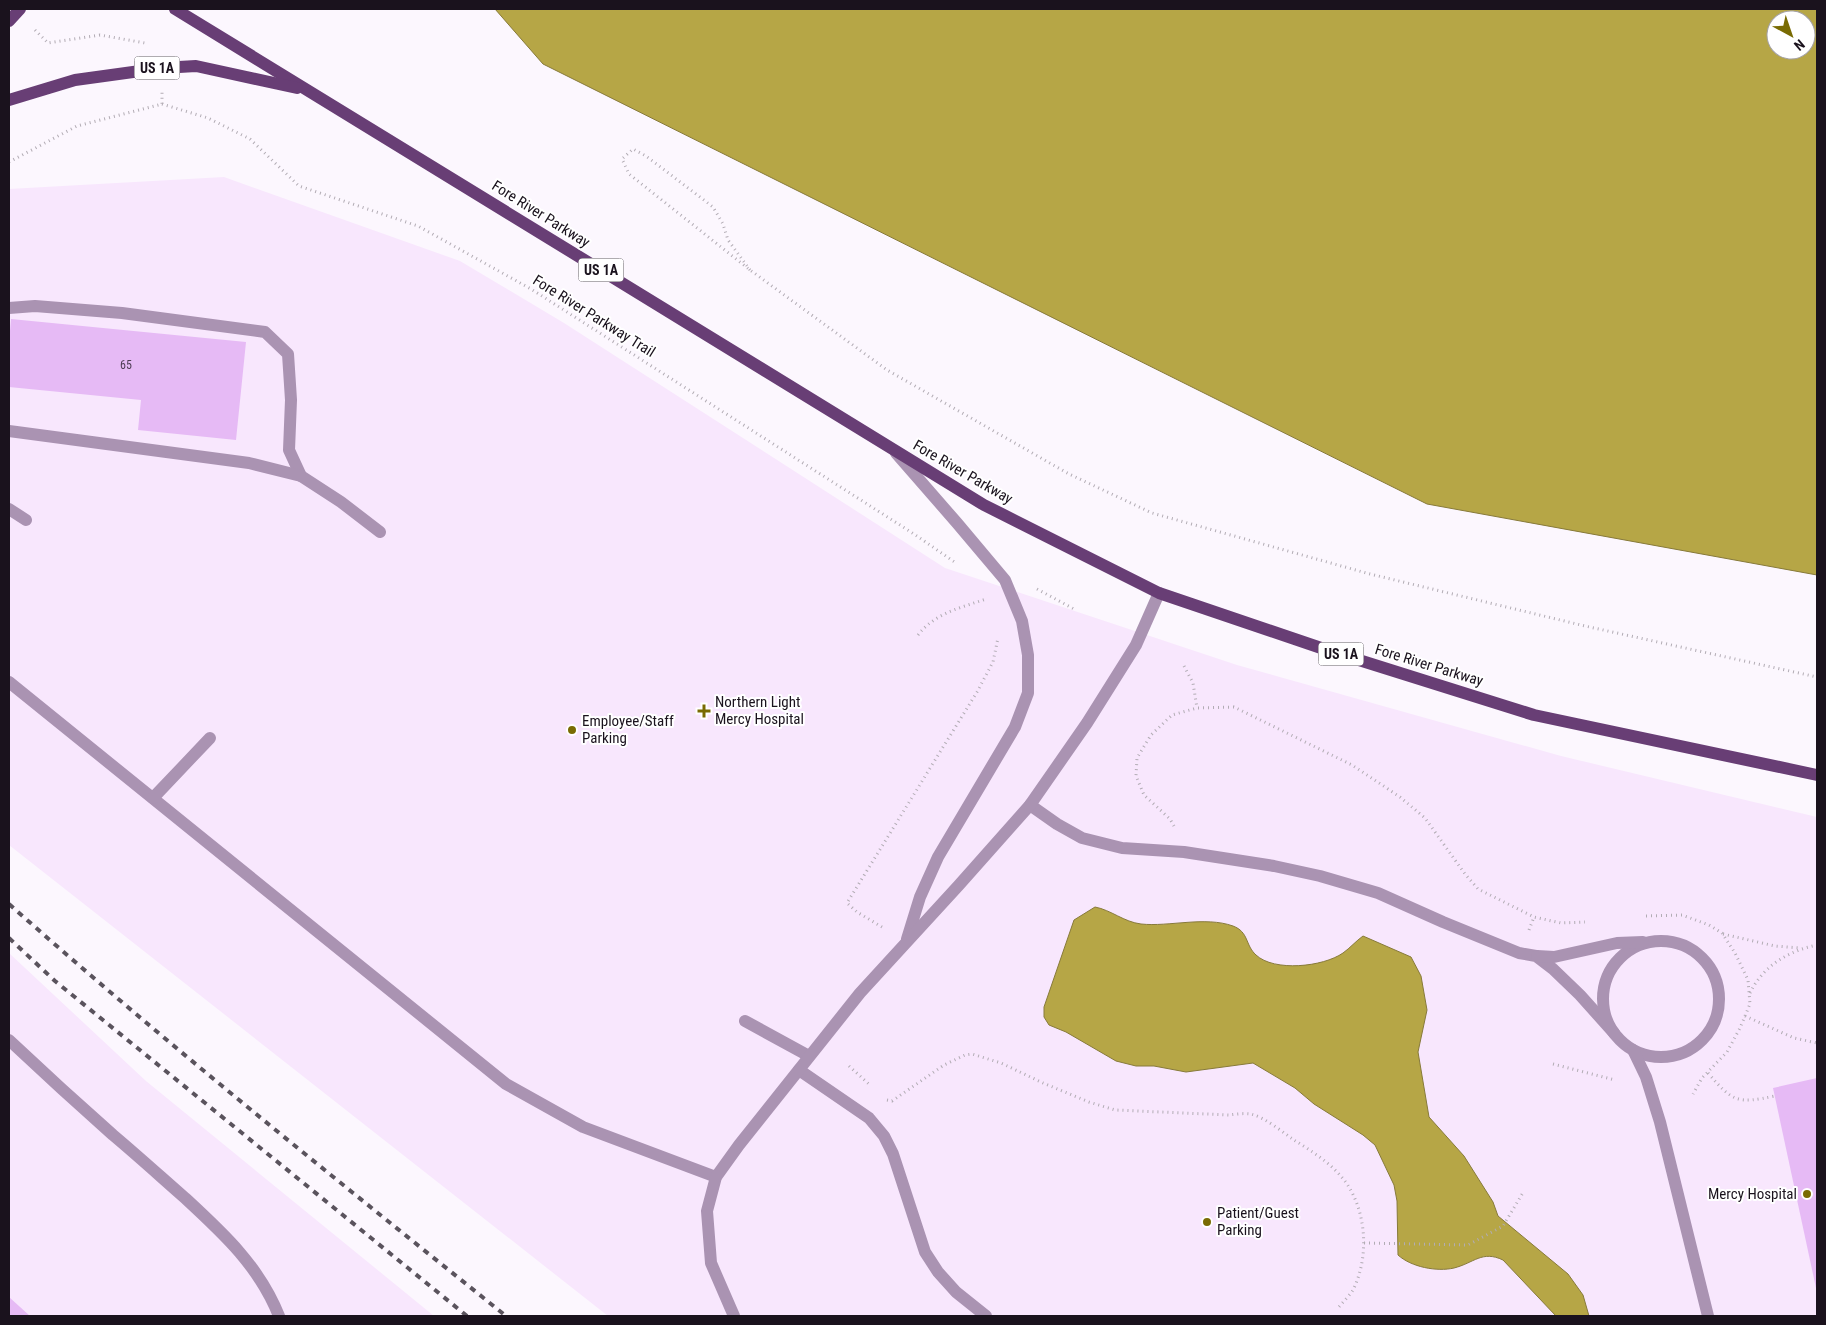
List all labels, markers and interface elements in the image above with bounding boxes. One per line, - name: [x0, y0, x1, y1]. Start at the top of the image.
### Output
- north arrow: [1766, 10, 1816, 60]
- text: N: [1791, 36, 1808, 54]
- road number: US 1A: [134, 56, 180, 80]
- street label: Fore River Parkway: [489, 177, 593, 251]
- road number: US 1A: [578, 258, 624, 282]
- street label: Fore River Parkway Trail: [530, 271, 658, 361]
- house number: 65: [120, 358, 132, 372]
- street label: Fore River Parkway: [910, 436, 1016, 508]
- street label: Fore River Parkway: [1373, 640, 1485, 690]
- road number: US 1A: [1318, 642, 1364, 666]
- place label: Northern Light Mercy Hospital: [715, 693, 804, 728]
- marker: Northern Light Mercy Hospital: [697, 704, 711, 718]
- place label: Employee/Staff Parking: [582, 712, 674, 747]
- marker: Employee/Staff Parking: [566, 724, 578, 736]
- place label: Mercy Hospital: [1708, 1185, 1797, 1203]
- marker: Mercy Hospital: [1801, 1188, 1813, 1200]
- place label: Patient/Guest Parking: [1217, 1204, 1299, 1239]
- marker: Patient/Guest Parking: [1201, 1216, 1213, 1228]

